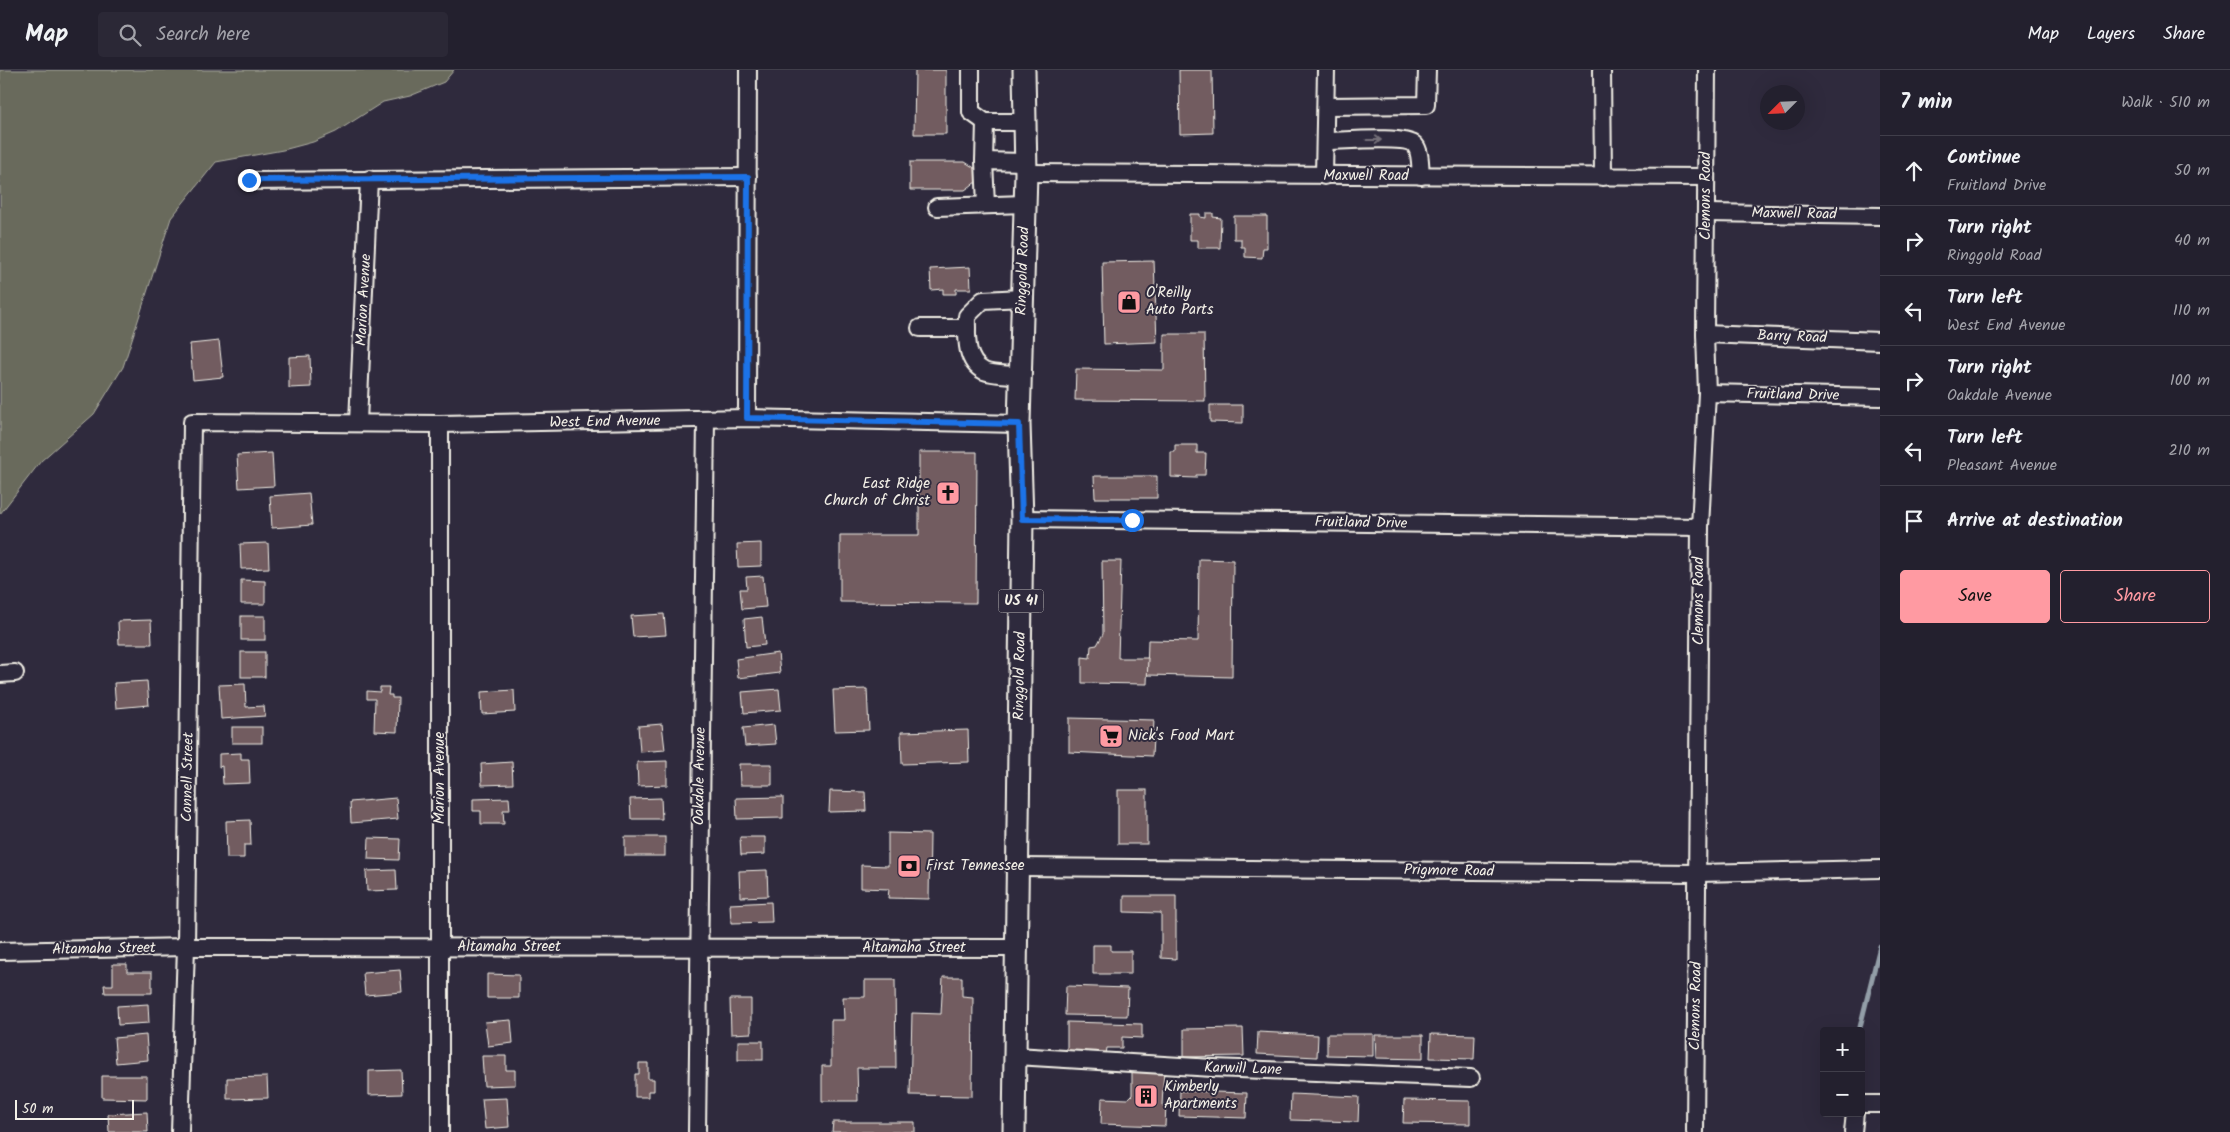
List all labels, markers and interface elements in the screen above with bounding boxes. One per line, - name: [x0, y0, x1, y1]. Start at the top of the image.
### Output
- search box: [98, 12, 448, 57]
- text: Map: [25, 15, 68, 54]
- text: Search here: [156, 20, 250, 50]
- text: Map: [2028, 20, 2059, 49]
- text: Layers: [2087, 20, 2135, 49]
- text: Share: [2163, 20, 2205, 49]
- icon: search: [116, 21, 144, 49]
- north arrow: [1760, 85, 1805, 130]
- text: 7 min: [1900, 86, 1952, 119]
- text: Walk · 510 m: [2121, 90, 2210, 115]
- one-way arrow: [1366, 135, 1382, 145]
- text: Continue: [1947, 143, 2020, 173]
- street label: Clemons Road: [1694, 151, 1718, 240]
- icon: ahead: [1900, 157, 1928, 185]
- text: 50 m: [2174, 158, 2210, 183]
- street label: Maxwell Road: [1323, 164, 1409, 188]
- route end: [238, 169, 261, 192]
- text: Fruitland Drive: [1947, 173, 2046, 198]
- street label: Maxwell Road: [1751, 201, 1837, 227]
- text: Turn right: [1947, 213, 2032, 243]
- street label: Ringgold Road: [1009, 226, 1037, 316]
- icon: right: [1900, 227, 1928, 255]
- text: 40 m: [2174, 228, 2210, 253]
- text: Ringgold Road: [1947, 243, 2042, 268]
- street label: Marion Avenue: [350, 253, 378, 347]
- place label: O'Reilly Auto Parts: [1146, 281, 1214, 322]
- text: Turn left: [1947, 283, 2022, 313]
- shop icon: O'Reilly Auto Parts: [1116, 289, 1142, 315]
- icon: left: [1900, 297, 1928, 325]
- text: 110 m: [2173, 298, 2210, 323]
- text: West End Avenue: [1947, 313, 2066, 338]
- street label: Barry Road: [1757, 324, 1828, 350]
- text: Turn right: [1947, 353, 2032, 383]
- icon: right: [1900, 367, 1928, 395]
- text: 100 m: [2170, 368, 2210, 393]
- street label: Fruitland Drive: [1746, 382, 1840, 408]
- text: Oakdale Avenue: [1947, 383, 2052, 408]
- street label: West End Avenue: [549, 409, 661, 435]
- text: Turn left: [1947, 423, 2022, 453]
- icon: left: [1900, 437, 1928, 465]
- text: 210 m: [2169, 438, 2210, 463]
- text: Pleasant Avenue: [1947, 453, 2057, 478]
- place label: East Ridge Church of Christ: [824, 472, 930, 513]
- church icon: East Ridge Church of Christ: [935, 480, 961, 506]
- text: Arrive at destination: [1947, 506, 2123, 536]
- icon: arrive: [1900, 507, 1928, 535]
- route start: [1121, 509, 1144, 532]
- street label: Fruitland Drive: [1314, 510, 1408, 536]
- street label: Clemons Road: [1687, 556, 1711, 645]
- button: Save: [1900, 570, 2050, 623]
- button: Share: [2060, 570, 2210, 623]
- road number: US 41: [998, 590, 1044, 612]
- street label: Ringgold Road: [1007, 631, 1033, 721]
- supermarket icon: Nick's Food Mart: [1098, 723, 1124, 749]
- place label: Nick's Food Mart: [1128, 724, 1235, 748]
- street label: Oakdale Avenue: [687, 726, 713, 825]
- street label: Connell Street: [175, 732, 201, 822]
- street label: Marion Avenue: [428, 732, 452, 824]
- bank icon: First Tennessee: [896, 853, 922, 879]
- place label: First Tennessee: [926, 854, 1025, 878]
- street label: Prigmore Road: [1404, 858, 1495, 884]
- street label: Altamaha Street: [457, 935, 561, 959]
- street label: Altamaha Street: [52, 936, 156, 962]
- street label: Altamaha Street: [862, 936, 966, 960]
- street label: Clemons Road: [1683, 961, 1709, 1051]
- map controls: [1820, 1027, 1865, 1117]
- button: +: [1820, 1027, 1865, 1072]
- street label: Karwill Lane: [1204, 1056, 1283, 1082]
- button: −: [1820, 1072, 1865, 1117]
- place label: Kimberly Apartments: [1164, 1075, 1238, 1116]
- building icon: Kimberly Apartments: [1133, 1083, 1159, 1109]
- scale bar: [15, 1097, 134, 1120]
- text: 50 m: [22, 1098, 53, 1120]

